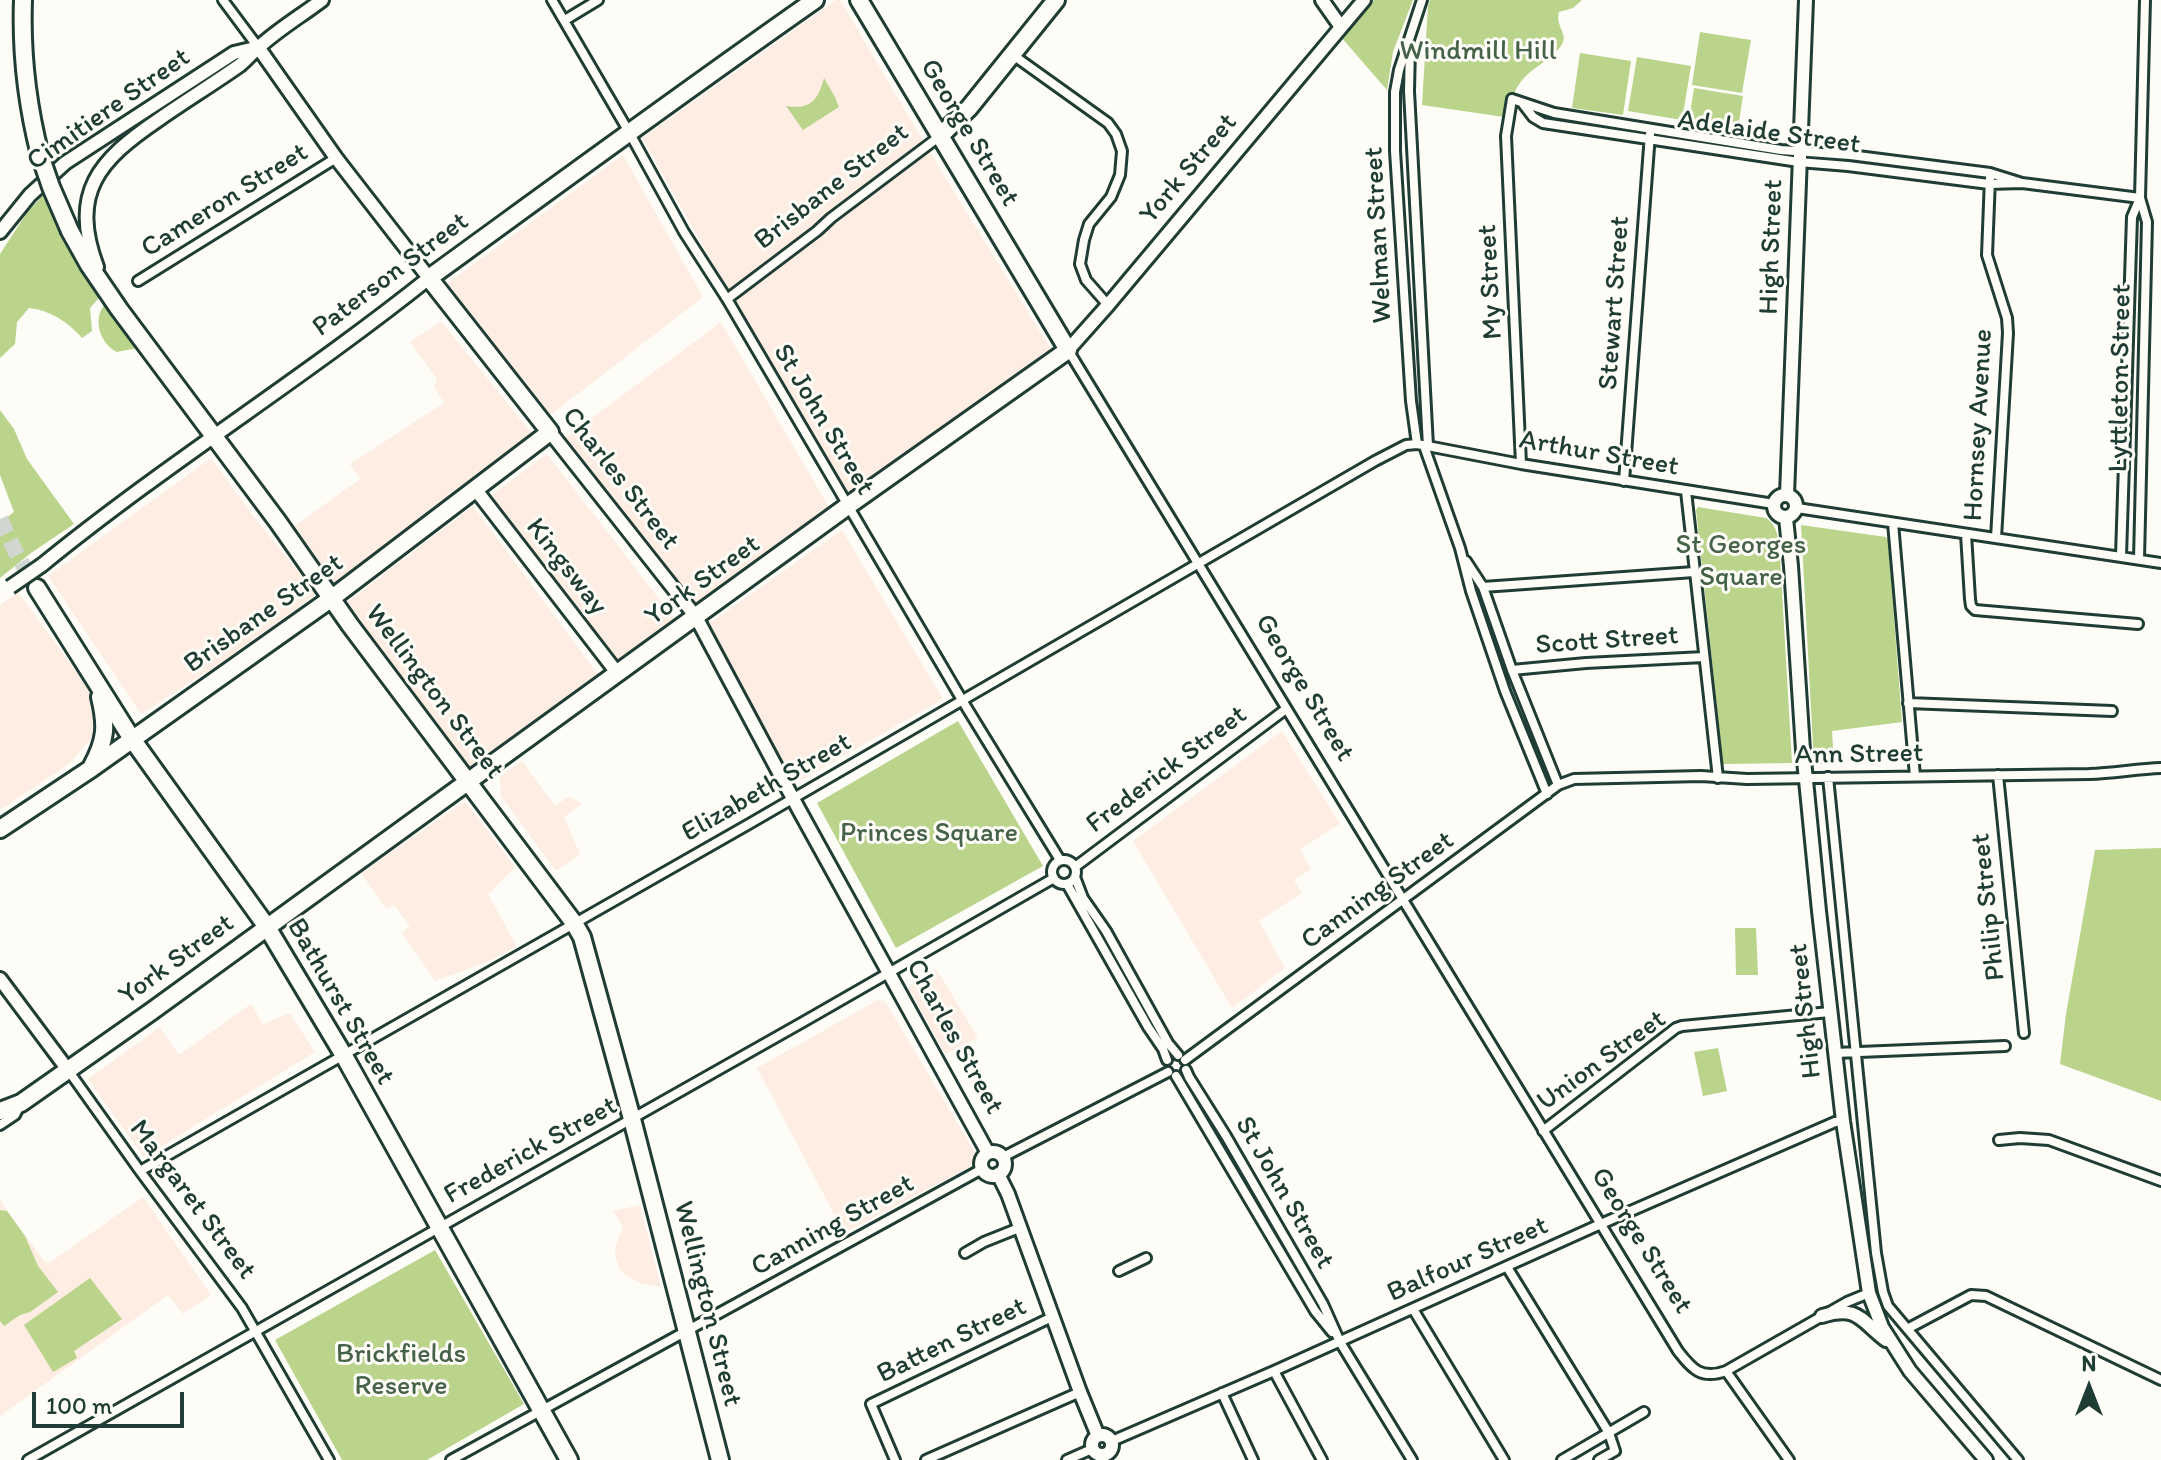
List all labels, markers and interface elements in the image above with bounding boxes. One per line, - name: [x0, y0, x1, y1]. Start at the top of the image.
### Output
- park label: Windmill Hill: [1399, 35, 1557, 69]
- street label: Cimitiere Street: [21, 41, 197, 179]
- street label: George Street: [912, 53, 1026, 213]
- street label: Adelaide Street: [1675, 104, 1863, 162]
- street label: York Street: [1133, 107, 1245, 231]
- street label: Brisbane Street: [748, 116, 916, 258]
- street label: Cameron Street: [135, 136, 315, 266]
- street label: Welman Street: [1358, 146, 1400, 324]
- street label: High Street: [1753, 179, 1791, 315]
- street label: Paterson Street: [306, 205, 476, 345]
- street label: Stewart Street: [1592, 215, 1638, 391]
- street label: My Street: [1471, 223, 1511, 341]
- street label: Lyttleton Street: [2103, 283, 2139, 473]
- street label: Hornsey Avenue: [1957, 328, 2001, 522]
- street label: St John Street: [765, 338, 881, 502]
- street label: Charles Street: [554, 401, 686, 557]
- street label: Arthur Street: [1517, 423, 1681, 485]
- street label: Kingsway: [518, 512, 614, 622]
- street label: York Street: [639, 528, 767, 634]
- park label: St Georges Square: [1676, 529, 1806, 595]
- street label: Brisbane Street: [178, 547, 350, 681]
- street label: Wellington Street: [357, 598, 511, 786]
- street label: George Street: [1247, 608, 1361, 768]
- street label: Scott Street: [1534, 619, 1680, 663]
- street label: Frederick Street: [1080, 699, 1254, 841]
- street label: Elizabeth Street: [676, 726, 858, 850]
- street label: Ann Street: [1794, 737, 1924, 773]
- park label: Princes Square: [840, 817, 1018, 851]
- street label: Canning Street: [1295, 824, 1461, 958]
- street label: Philip Street: [1965, 831, 2013, 983]
- street label: York Street: [113, 907, 241, 1013]
- street label: Bathurst Street: [279, 913, 401, 1091]
- street label: High Street: [1782, 942, 1830, 1080]
- street label: Charles Street: [898, 954, 1010, 1120]
- street label: Union Street: [1531, 1003, 1673, 1119]
- street label: Frederick Street: [439, 1090, 623, 1212]
- street label: St John Street: [1227, 1111, 1341, 1275]
- street label: Margaret Street: [121, 1114, 263, 1286]
- street label: George Street: [1583, 1162, 1699, 1320]
- street label: Canning Street: [746, 1167, 920, 1285]
- street label: Wellington Street: [665, 1198, 749, 1410]
- street label: Balfour Street: [1382, 1210, 1554, 1310]
- street label: Batten Street: [872, 1290, 1032, 1392]
- park label: Brickfields Reserve: [336, 1338, 466, 1404]
- north arrow: [2049, 1348, 2129, 1428]
- text: N: [2082, 1350, 2096, 1377]
- scale bar: [36, 1376, 188, 1426]
- text: 100 m: [46, 1391, 112, 1420]

